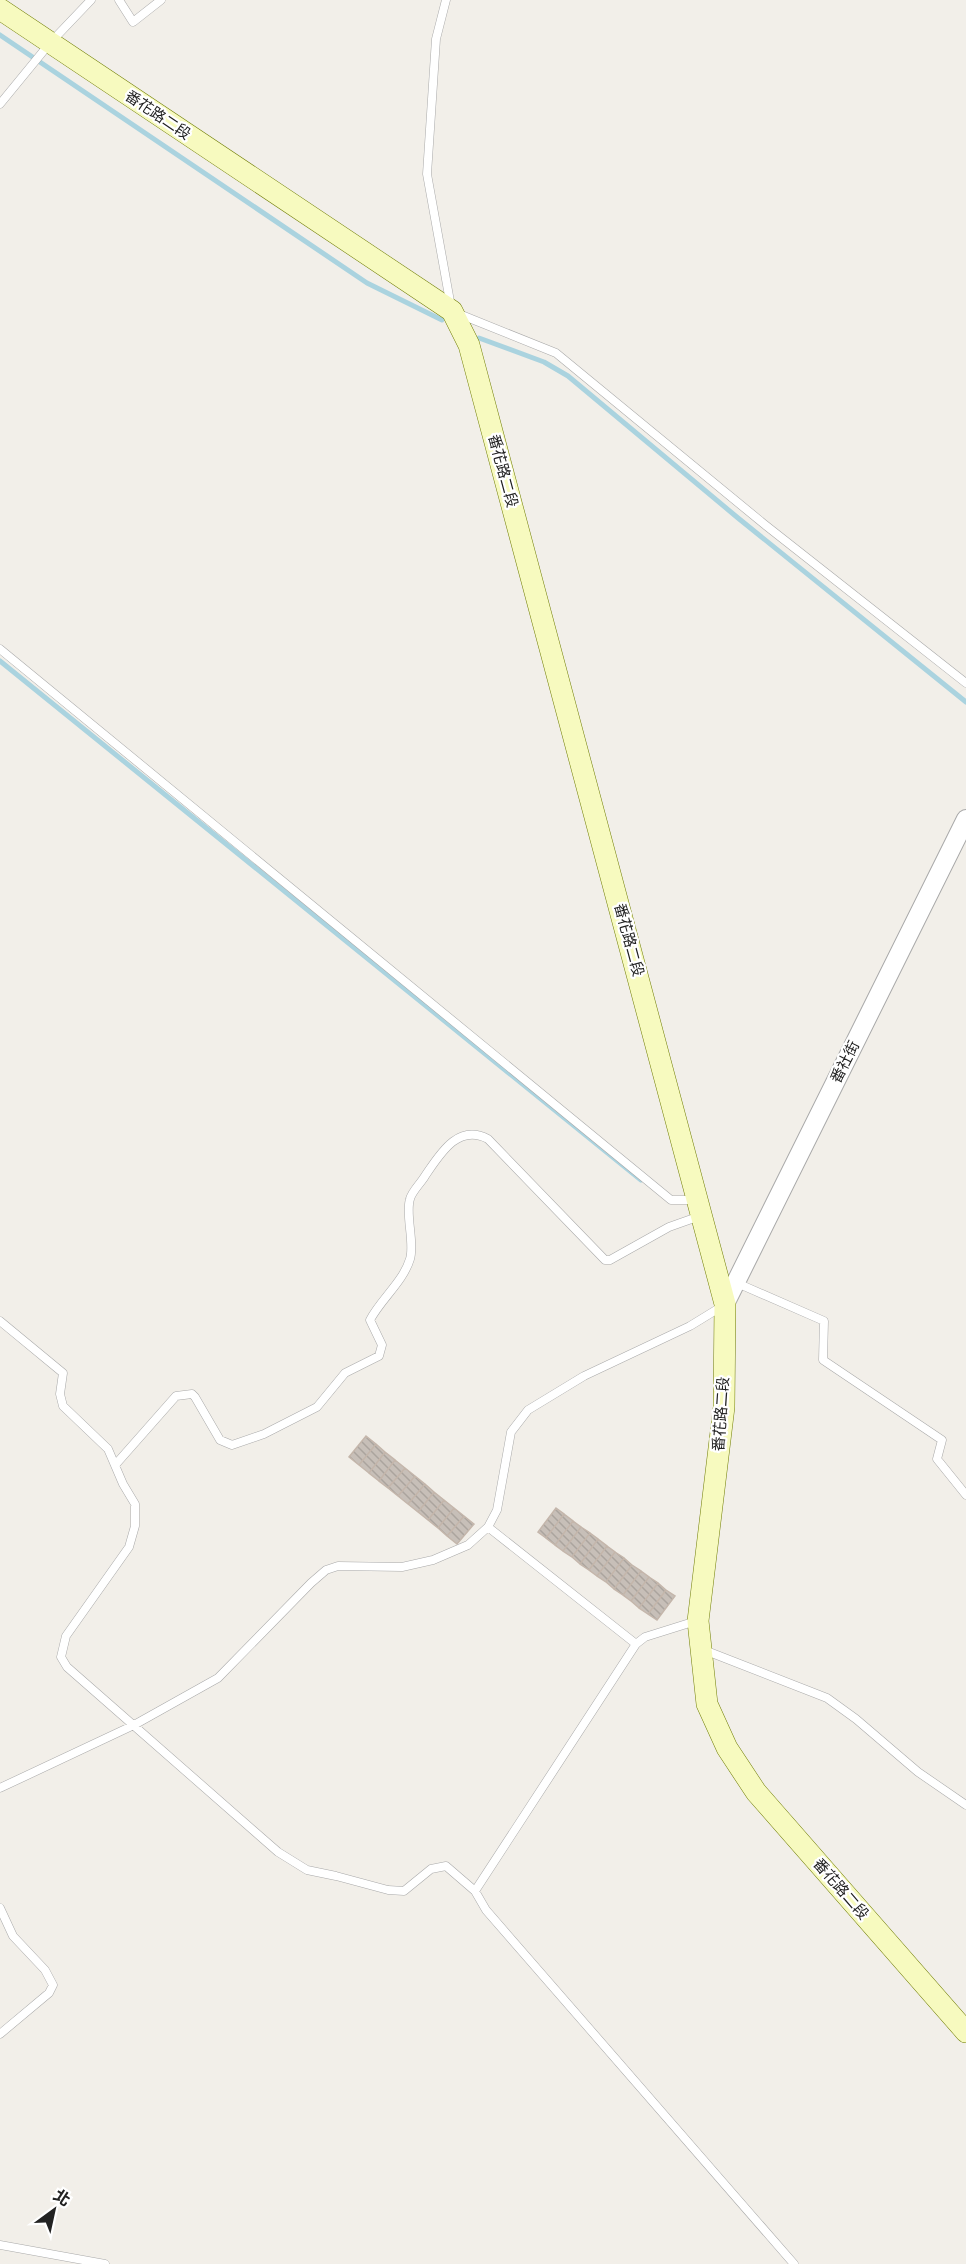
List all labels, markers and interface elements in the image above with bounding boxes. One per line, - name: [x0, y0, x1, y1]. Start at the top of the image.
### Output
- street label: 番花路二段: [122, 87, 194, 143]
- street label: 番花路二段: [485, 432, 521, 510]
- street label: 番花路二段: [611, 901, 647, 979]
- street label: 番社街: [827, 1038, 863, 1086]
- street label: 番花路二段: [709, 1376, 733, 1452]
- street label: 番花路二段: [810, 1855, 872, 1923]
- north arrow: [24, 2180, 84, 2240]
- text: 北: [50, 2186, 74, 2210]

